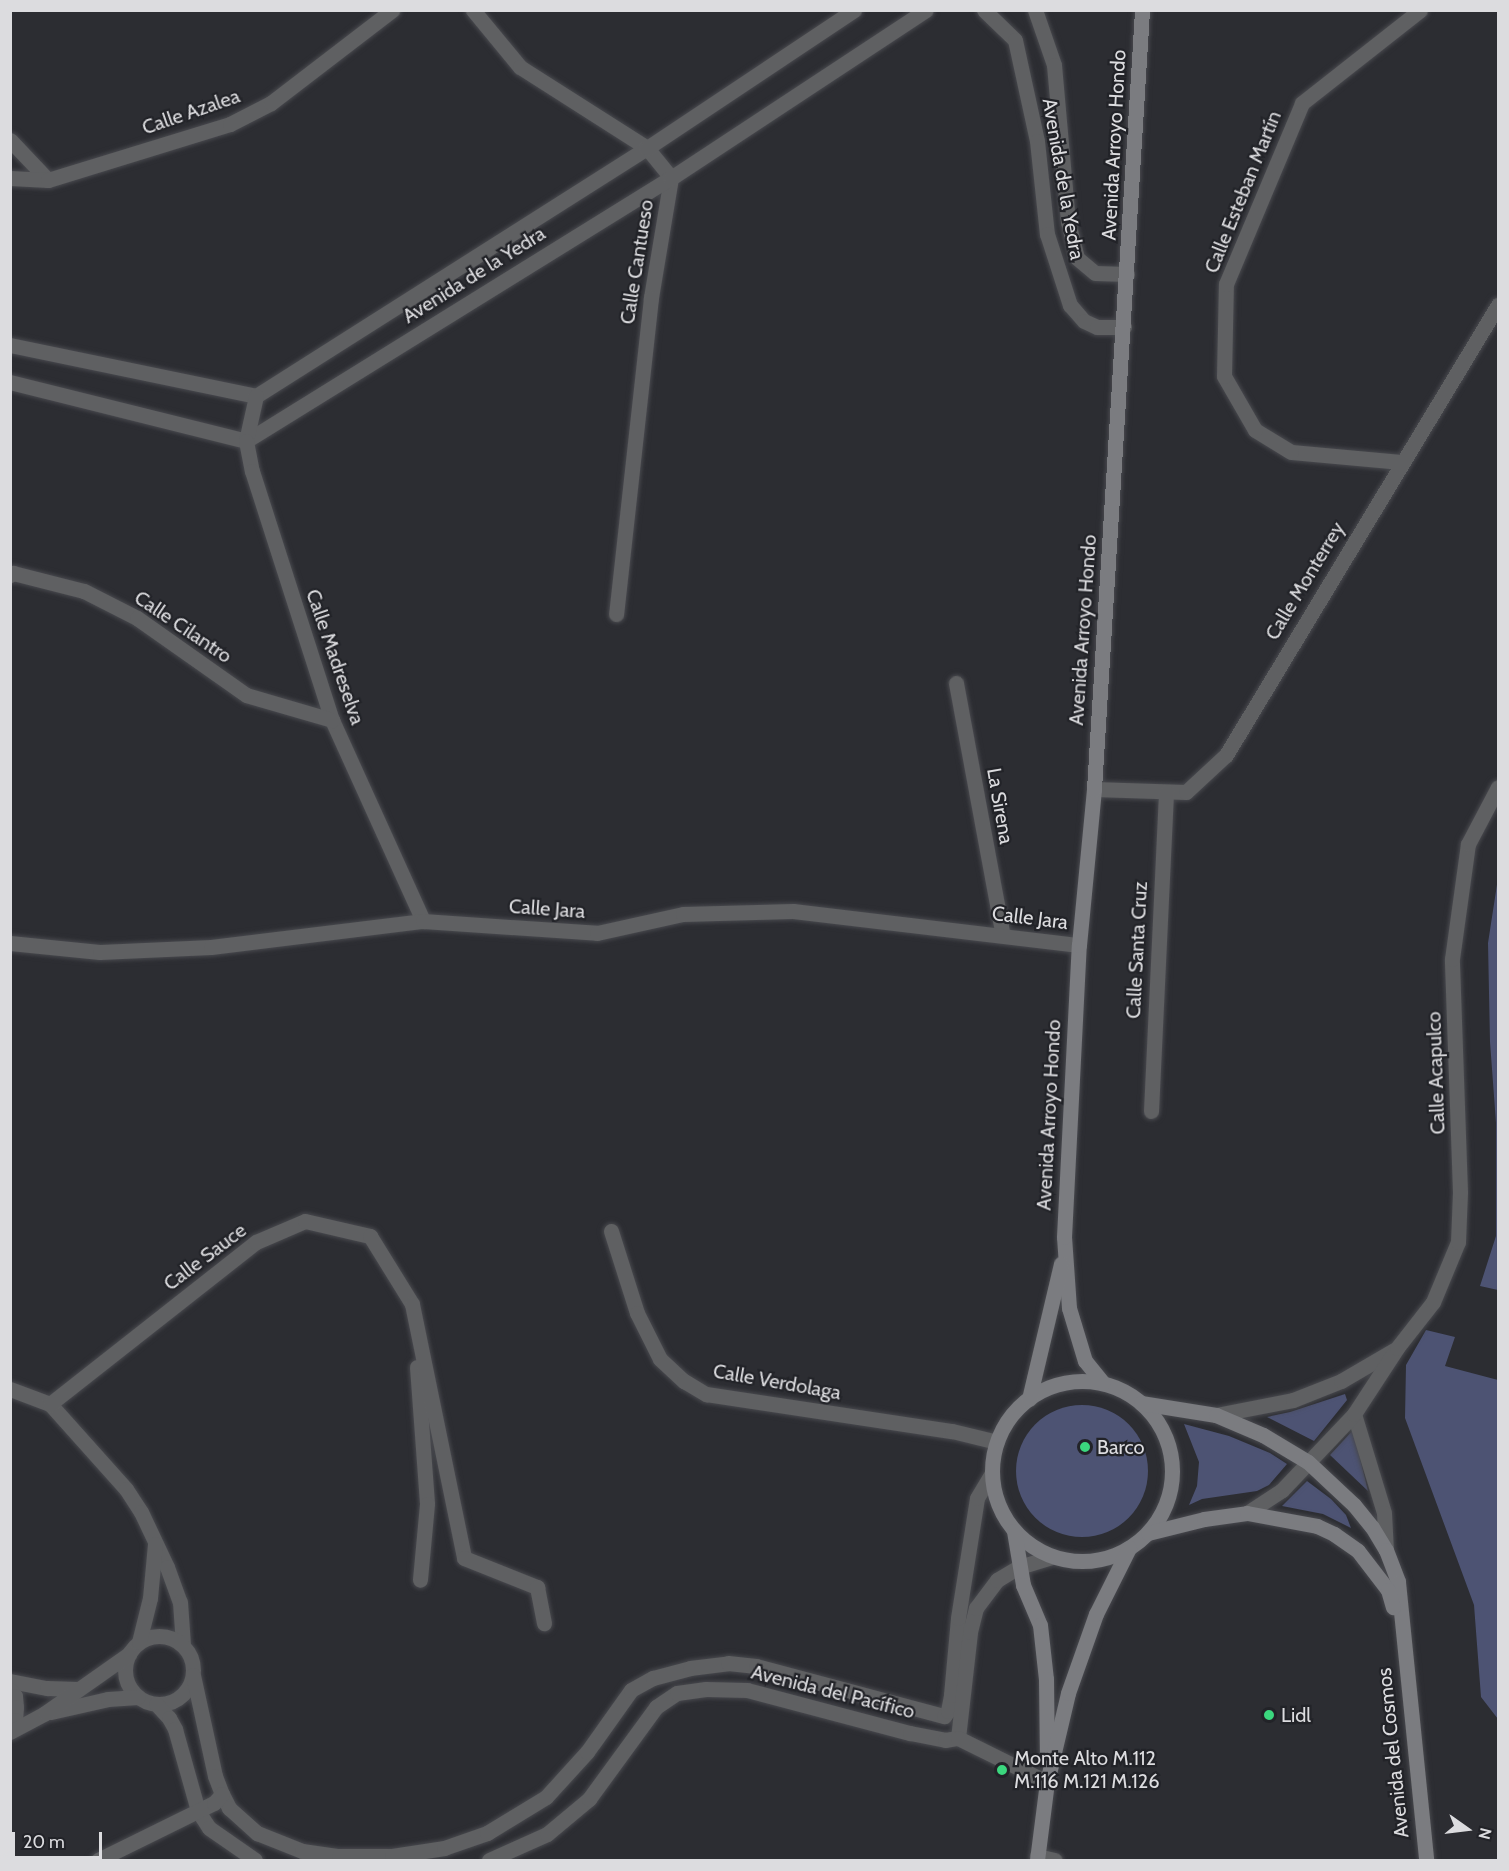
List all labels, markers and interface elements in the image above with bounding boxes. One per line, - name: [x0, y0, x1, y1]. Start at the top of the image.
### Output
- street label: Avenida Arroyo Hondo: [1097, 49, 1131, 241]
- street label: Calle Azalea: [139, 84, 243, 140]
- street label: Avenida de la Yedra: [1037, 96, 1089, 262]
- street label: Calle Esteban Martín: [1200, 107, 1286, 277]
- street label: Calle Cantueso: [615, 198, 659, 326]
- street label: Avenida de la Yedra: [398, 221, 550, 329]
- street label: Calle Monterrey: [1260, 518, 1350, 644]
- street label: Avenida Arroyo Hondo: [1064, 534, 1102, 726]
- street label: Calle Cilantro: [130, 586, 236, 668]
- street label: Calle Madreselva: [301, 586, 369, 728]
- street label: La Sirena: [981, 766, 1019, 846]
- street label: Calle Santa Cruz: [1121, 881, 1153, 1019]
- street label: Calle Jara: [508, 894, 586, 924]
- street label: Calle Jara: [991, 901, 1069, 935]
- street label: Calle Acapulco: [1422, 1011, 1450, 1135]
- street label: Avenida Arroyo Hondo: [1032, 1019, 1066, 1211]
- street label: Calle Sauce: [159, 1218, 251, 1296]
- street label: Calle Verdolaga: [711, 1359, 843, 1405]
- place label: Barco: [1097, 1435, 1145, 1459]
- marker: Barco: [1078, 1440, 1092, 1454]
- street label: Avenida del Pacífico: [749, 1660, 917, 1724]
- street label: Avenida del Cosmos: [1372, 1667, 1414, 1839]
- place label: Lidl: [1281, 1703, 1311, 1727]
- marker: Lidl: [1262, 1708, 1276, 1722]
- place label: Monte Alto M.112 M.116 M.121 M.126: [1014, 1746, 1160, 1793]
- marker: Monte Alto M.112 M.116 M.121 M.126: [995, 1763, 1009, 1777]
- north arrow: [1437, 1799, 1497, 1859]
- scale bar: [15, 1820, 105, 1858]
- text: N: [1474, 1826, 1496, 1841]
- text: 20 m: [23, 1831, 65, 1853]

